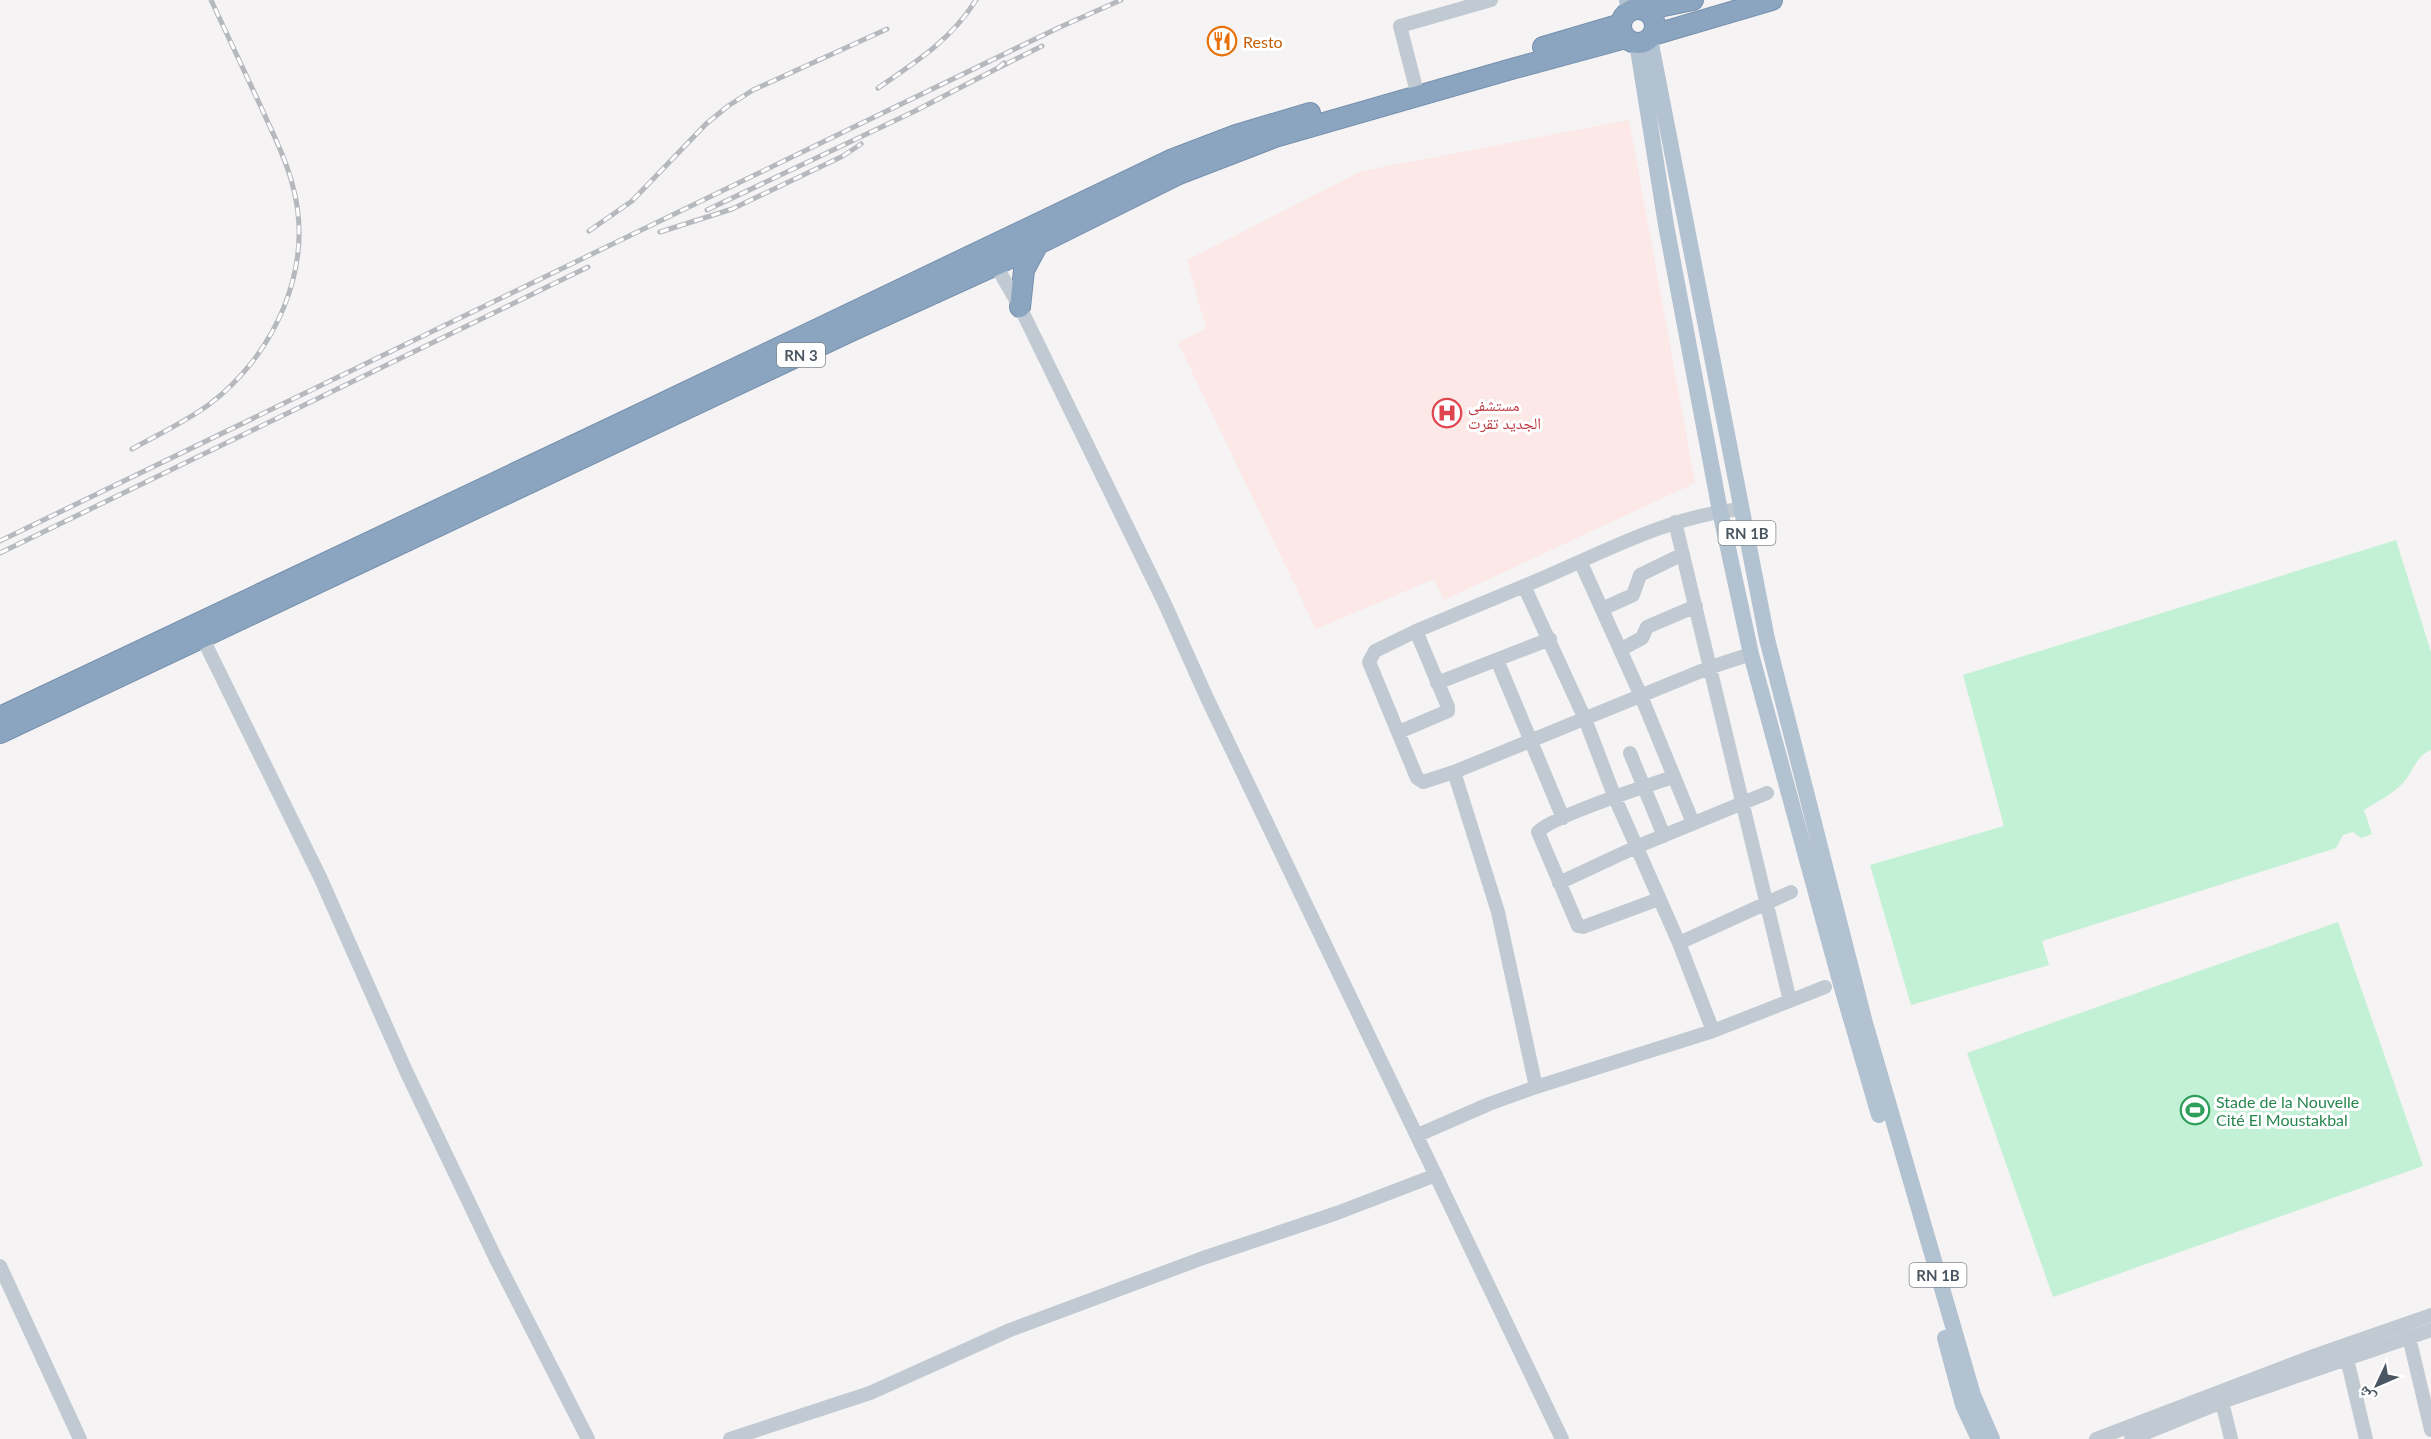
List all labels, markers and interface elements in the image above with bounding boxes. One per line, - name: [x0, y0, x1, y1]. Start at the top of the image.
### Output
- restaurant icon: Resto: [1206, 25, 1238, 57]
- place label: Resto: [1243, 32, 1283, 51]
- road number: RN 3: [777, 343, 825, 367]
- place label: مستشفى الجديد تقرت: [1468, 395, 1541, 433]
- hospital icon: مستشفى الجديد تقرت: [1431, 397, 1463, 429]
- road number: RN 1B: [1718, 521, 1776, 545]
- place label: Stade de la Nouvelle Cité El Moustakbal: [2216, 1092, 2359, 1129]
- sports icon: Stade de la Nouvelle Cité El Moustakbal: [2179, 1094, 2211, 1126]
- road number: RN 1B: [1910, 1263, 1966, 1287]
- north arrow: [2347, 1355, 2407, 1415]
- text: ش: [2353, 1382, 2379, 1408]

